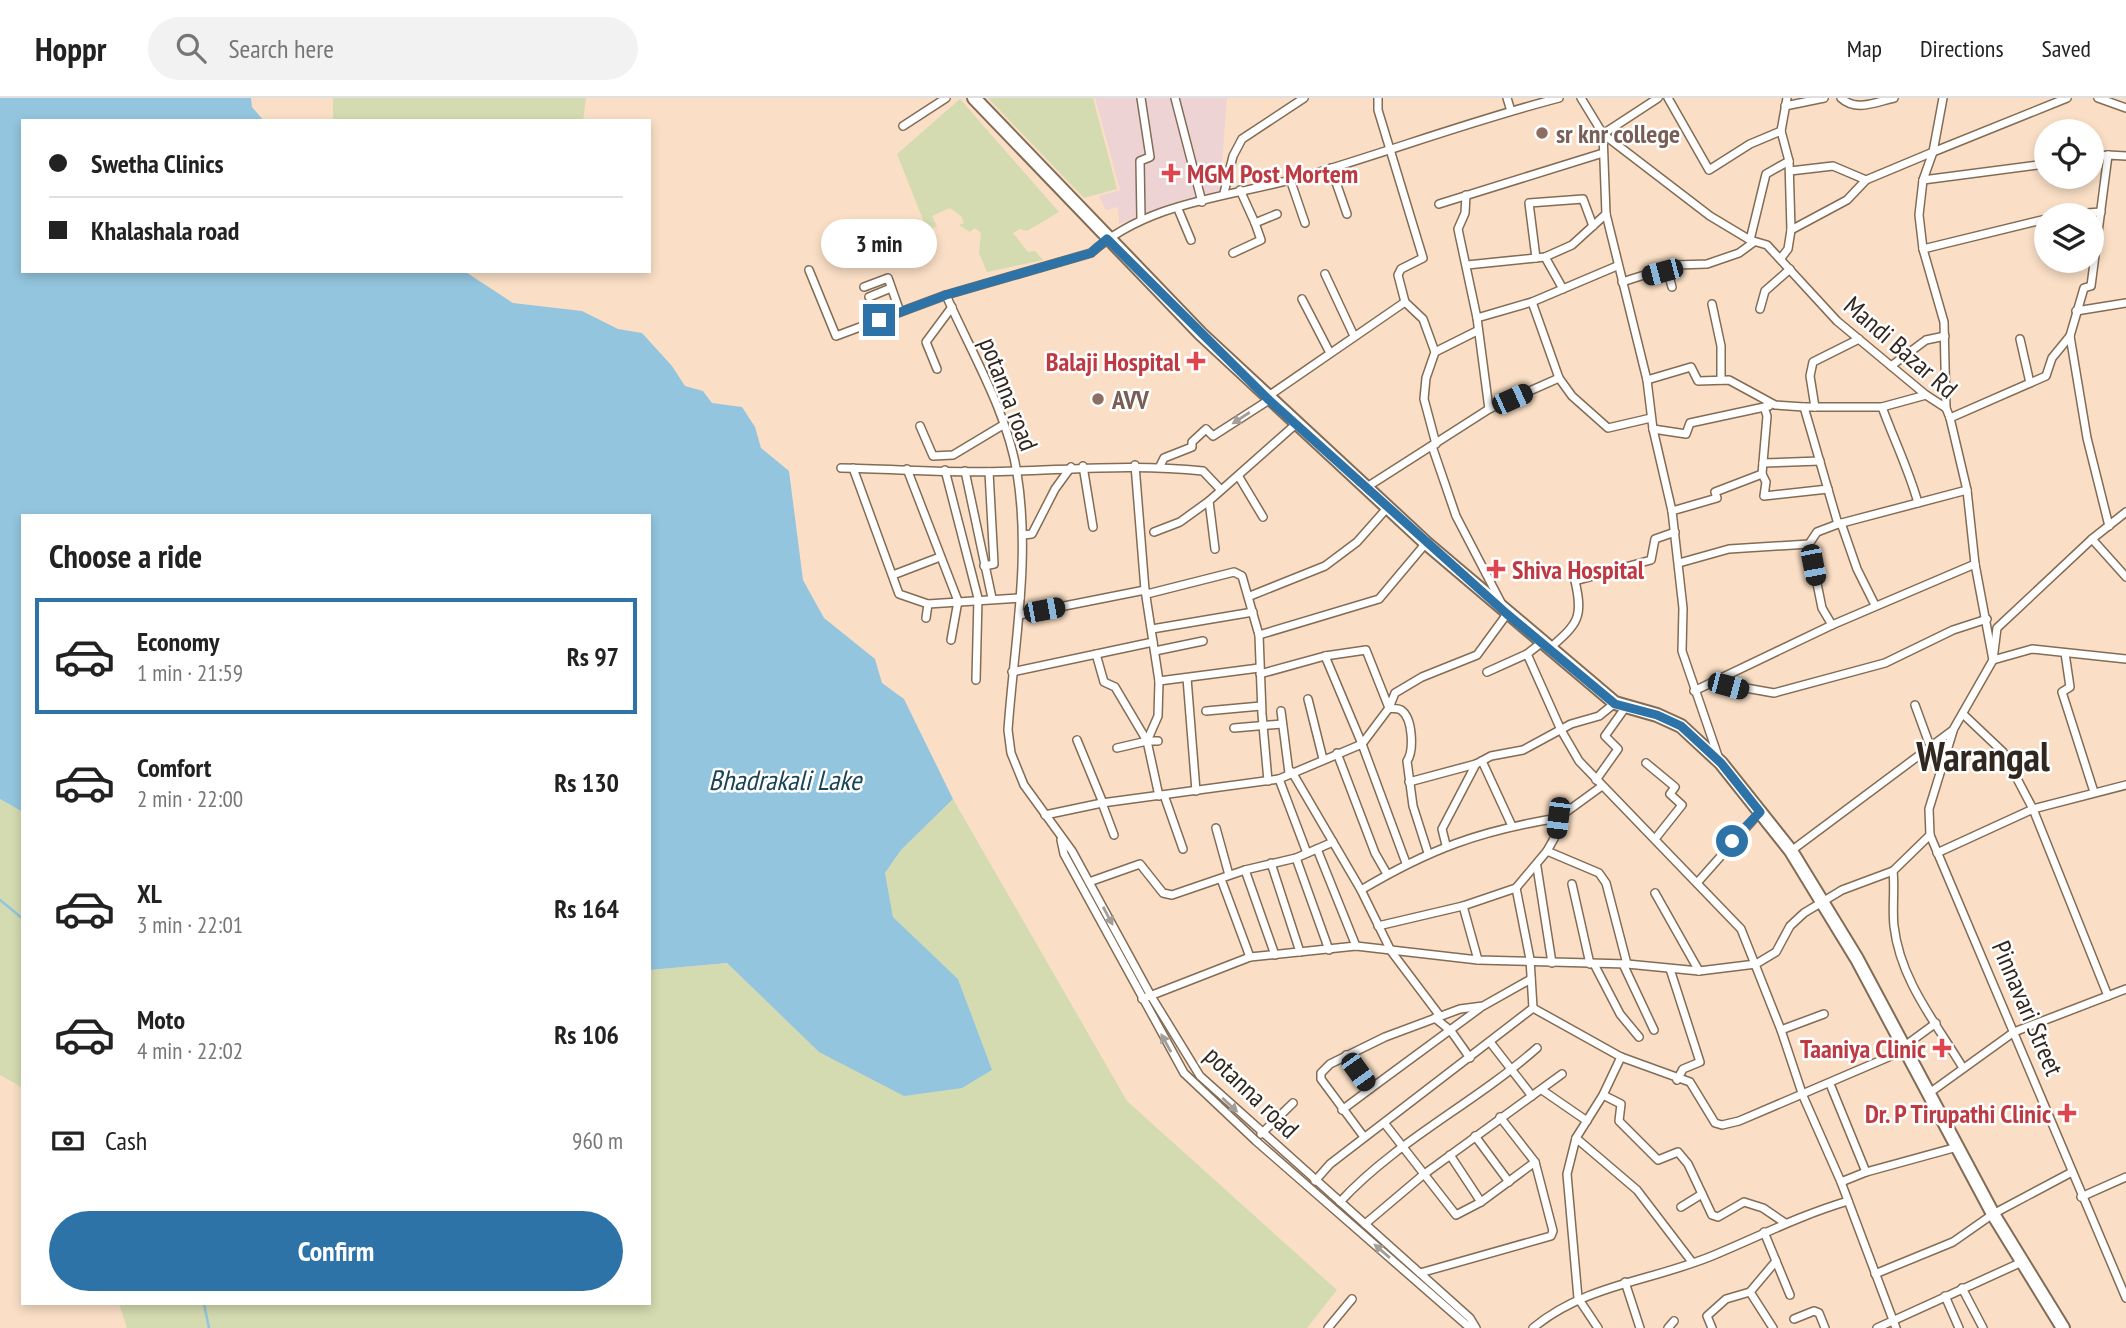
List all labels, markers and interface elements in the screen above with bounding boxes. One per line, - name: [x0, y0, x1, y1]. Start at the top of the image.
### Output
- search box: [148, 17, 638, 80]
- text: Hoppr: [35, 27, 106, 70]
- icon: search: [172, 29, 210, 67]
- text: Search here: [228, 32, 334, 65]
- text: Map: [1847, 33, 1882, 64]
- text: Directions: [1920, 33, 2004, 64]
- text: Saved: [2042, 33, 2091, 64]
- place label: sr knr college: [1556, 117, 1680, 150]
- map controls: [2034, 119, 2104, 273]
- button: locate: [2034, 119, 2104, 189]
- marker: sr knr college: [1534, 125, 1550, 141]
- text: Swetha Clinics: [91, 147, 224, 180]
- place label: MGM Post Mortem: [1187, 157, 1358, 190]
- marker: MGM Post Mortem: [1161, 163, 1181, 183]
- button: layers: [2034, 203, 2104, 273]
- text: Khalashala road: [91, 214, 239, 247]
- callout: 3 min: [821, 218, 937, 268]
- text: 3 min: [856, 229, 902, 258]
- car: [1639, 256, 1686, 288]
- street label: Mandi Bazar Rd: [1838, 289, 1964, 405]
- route end: [863, 304, 895, 336]
- street label: potanna road: [972, 333, 1046, 455]
- place label: Balaji Hospital: [1046, 345, 1181, 378]
- marker: Balaji Hospital: [1186, 351, 1206, 371]
- car: [1489, 381, 1536, 417]
- place label: AVV: [1111, 383, 1150, 416]
- marker: AVV: [1090, 391, 1106, 407]
- one-way arrow: [1232, 411, 1250, 425]
- text: Choose a ride: [49, 535, 202, 577]
- car: [1799, 542, 1828, 588]
- place label: Shiva Hospital: [1512, 553, 1645, 586]
- marker: Shiva Hospital: [1486, 559, 1506, 579]
- car: [1022, 596, 1067, 624]
- icon: car: [53, 625, 116, 688]
- text: Economy: [137, 625, 219, 658]
- text: Rs 97: [567, 640, 619, 673]
- text: 1 min · 21:59: [137, 658, 243, 687]
- car: [1705, 670, 1752, 702]
- district label: Warangal: [1915, 730, 2050, 782]
- icon: car: [53, 751, 116, 814]
- text: Comfort: [137, 751, 211, 784]
- water label: Bhadrakali Lake: [709, 761, 864, 798]
- text: Rs 130: [554, 766, 619, 799]
- text: 2 min · 22:00: [137, 784, 243, 813]
- car: [1546, 796, 1571, 840]
- route start: [1716, 825, 1748, 857]
- icon: car: [53, 877, 116, 940]
- text: XL: [137, 877, 162, 910]
- text: Rs 164: [554, 892, 619, 925]
- one-way arrow: [1101, 906, 1113, 926]
- text: 3 min · 22:01: [137, 910, 243, 939]
- street label: Pinnavari Street: [1985, 936, 2071, 1080]
- icon: car: [53, 1003, 116, 1066]
- text: Moto: [137, 1003, 185, 1036]
- text: Rs 106: [554, 1018, 619, 1051]
- place label: Taaniya Clinic: [1800, 1032, 1926, 1065]
- one-way arrow: [1160, 1033, 1172, 1053]
- text: 4 min · 22:02: [137, 1036, 243, 1065]
- marker: Taaniya Clinic: [1932, 1038, 1952, 1058]
- street label: potanna road: [1198, 1039, 1306, 1145]
- car: [1338, 1049, 1379, 1095]
- one-way arrow: [1221, 1097, 1238, 1113]
- place label: Dr. P Tirupathi Clinic: [1865, 1097, 2051, 1130]
- marker: Dr. P Tirupathi Clinic: [2057, 1103, 2077, 1123]
- icon: cash: [49, 1122, 87, 1160]
- text: Cash: [105, 1124, 147, 1157]
- text: 960 m: [572, 1126, 623, 1155]
- button: Confirm: [49, 1211, 623, 1291]
- one-way arrow: [1373, 1244, 1390, 1259]

